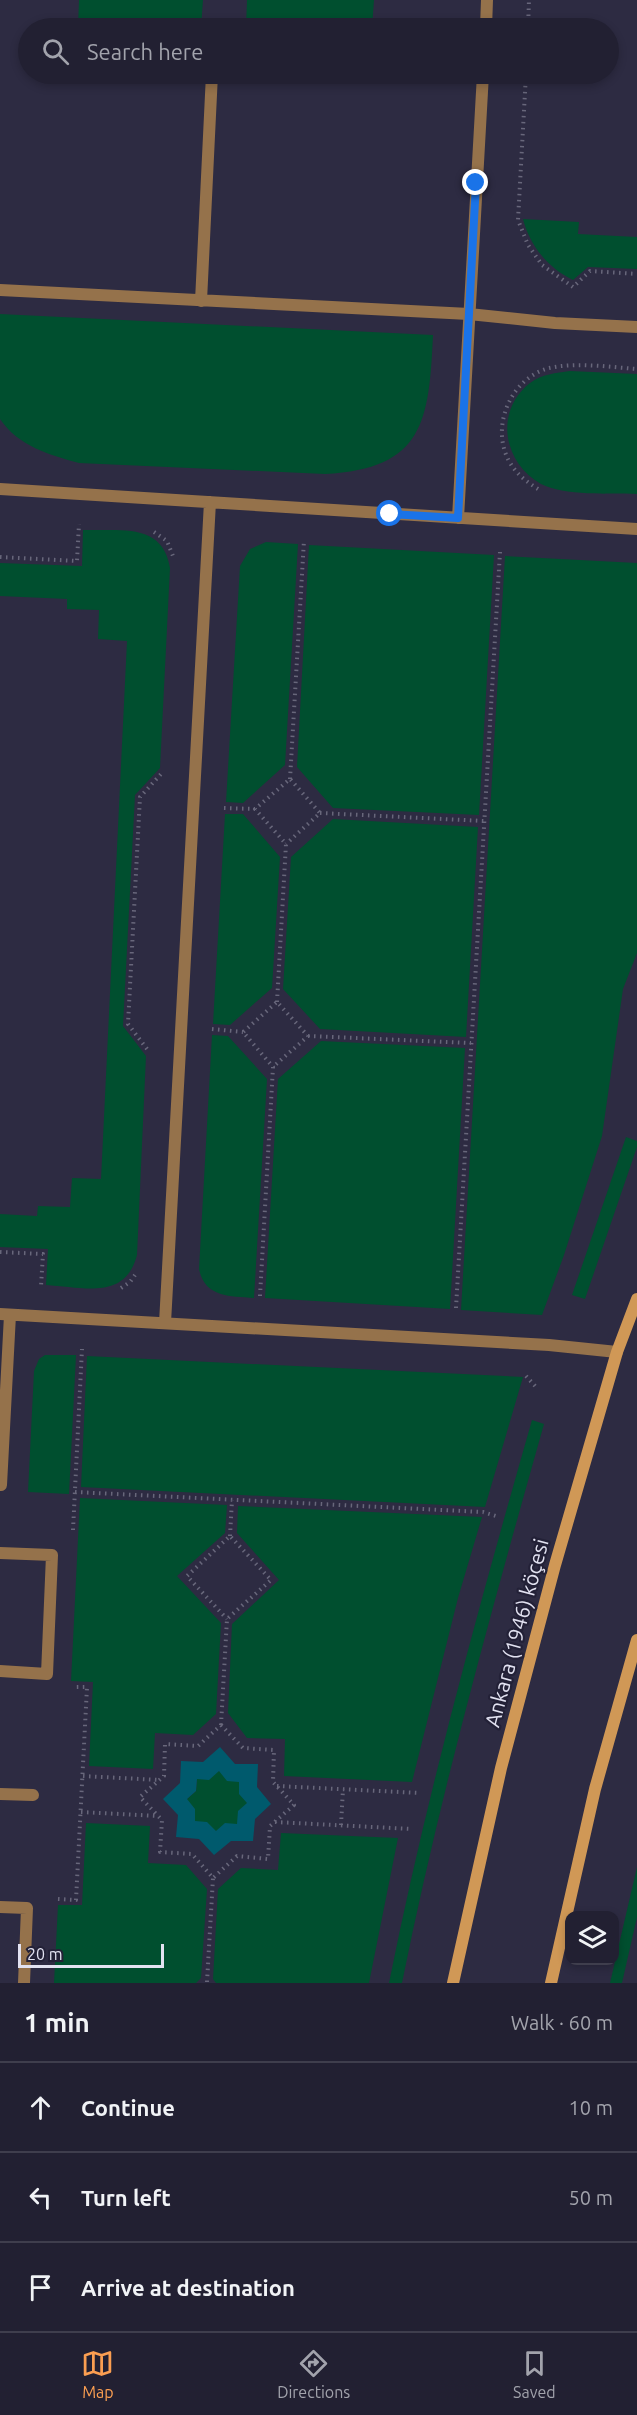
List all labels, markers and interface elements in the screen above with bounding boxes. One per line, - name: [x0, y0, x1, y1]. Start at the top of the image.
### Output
- search box: [18, 18, 619, 84]
- icon: search: [39, 35, 72, 68]
- text: Search here: [87, 39, 203, 64]
- route end: [462, 169, 488, 195]
- route start: [376, 500, 402, 526]
- street label: Ankara (1946) köçesi: [479, 1536, 553, 1730]
- map controls: [565, 1911, 619, 1965]
- button: layers: [565, 1911, 619, 1965]
- scale bar: [18, 1941, 164, 1968]
- text: 20 m: [27, 1945, 63, 1963]
- text: 1 min: [24, 2008, 90, 2037]
- text: Walk · 60 m: [511, 2011, 613, 2034]
- icon: ahead: [24, 2091, 57, 2124]
- text: Continue: [81, 2095, 175, 2120]
- text: 10 m: [569, 2096, 613, 2119]
- icon: left: [24, 2181, 57, 2214]
- text: Turn left: [81, 2185, 171, 2210]
- text: 50 m: [569, 2186, 613, 2209]
- icon: arrive: [24, 2271, 57, 2304]
- text: Arrive at destination: [81, 2275, 295, 2300]
- tab: Map: [81, 2347, 114, 2401]
- tab: Directions: [277, 2347, 350, 2401]
- tab: Saved: [513, 2347, 556, 2401]

